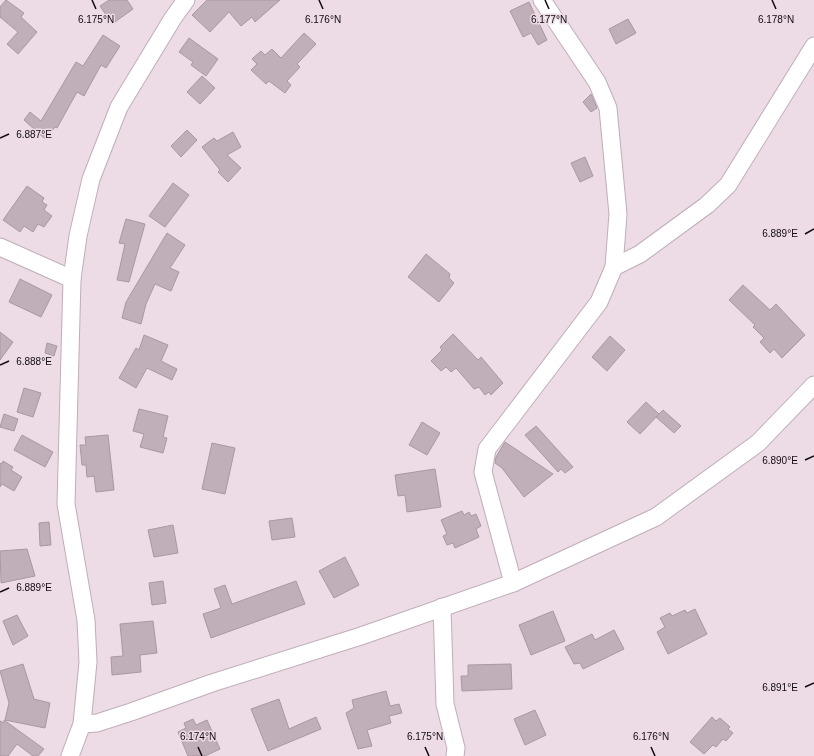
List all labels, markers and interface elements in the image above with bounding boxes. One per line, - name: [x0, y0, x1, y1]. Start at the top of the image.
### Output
- text: 6.175°N: [78, 14, 114, 25]
- text: 6.176°N: [305, 14, 341, 25]
- text: 6.177°N: [531, 14, 567, 25]
- text: 6.178°N: [758, 14, 794, 25]
- text: 6.887°E: [16, 129, 52, 140]
- text: 6.889°E: [762, 228, 798, 239]
- text: 6.888°E: [16, 356, 52, 367]
- text: 6.890°E: [762, 455, 798, 466]
- text: 6.889°E: [16, 582, 52, 593]
- text: 6.891°E: [762, 682, 798, 693]
- text: 6.174°N: [180, 731, 216, 742]
- text: 6.175°N: [407, 731, 443, 742]
- text: 6.176°N: [633, 731, 669, 742]

